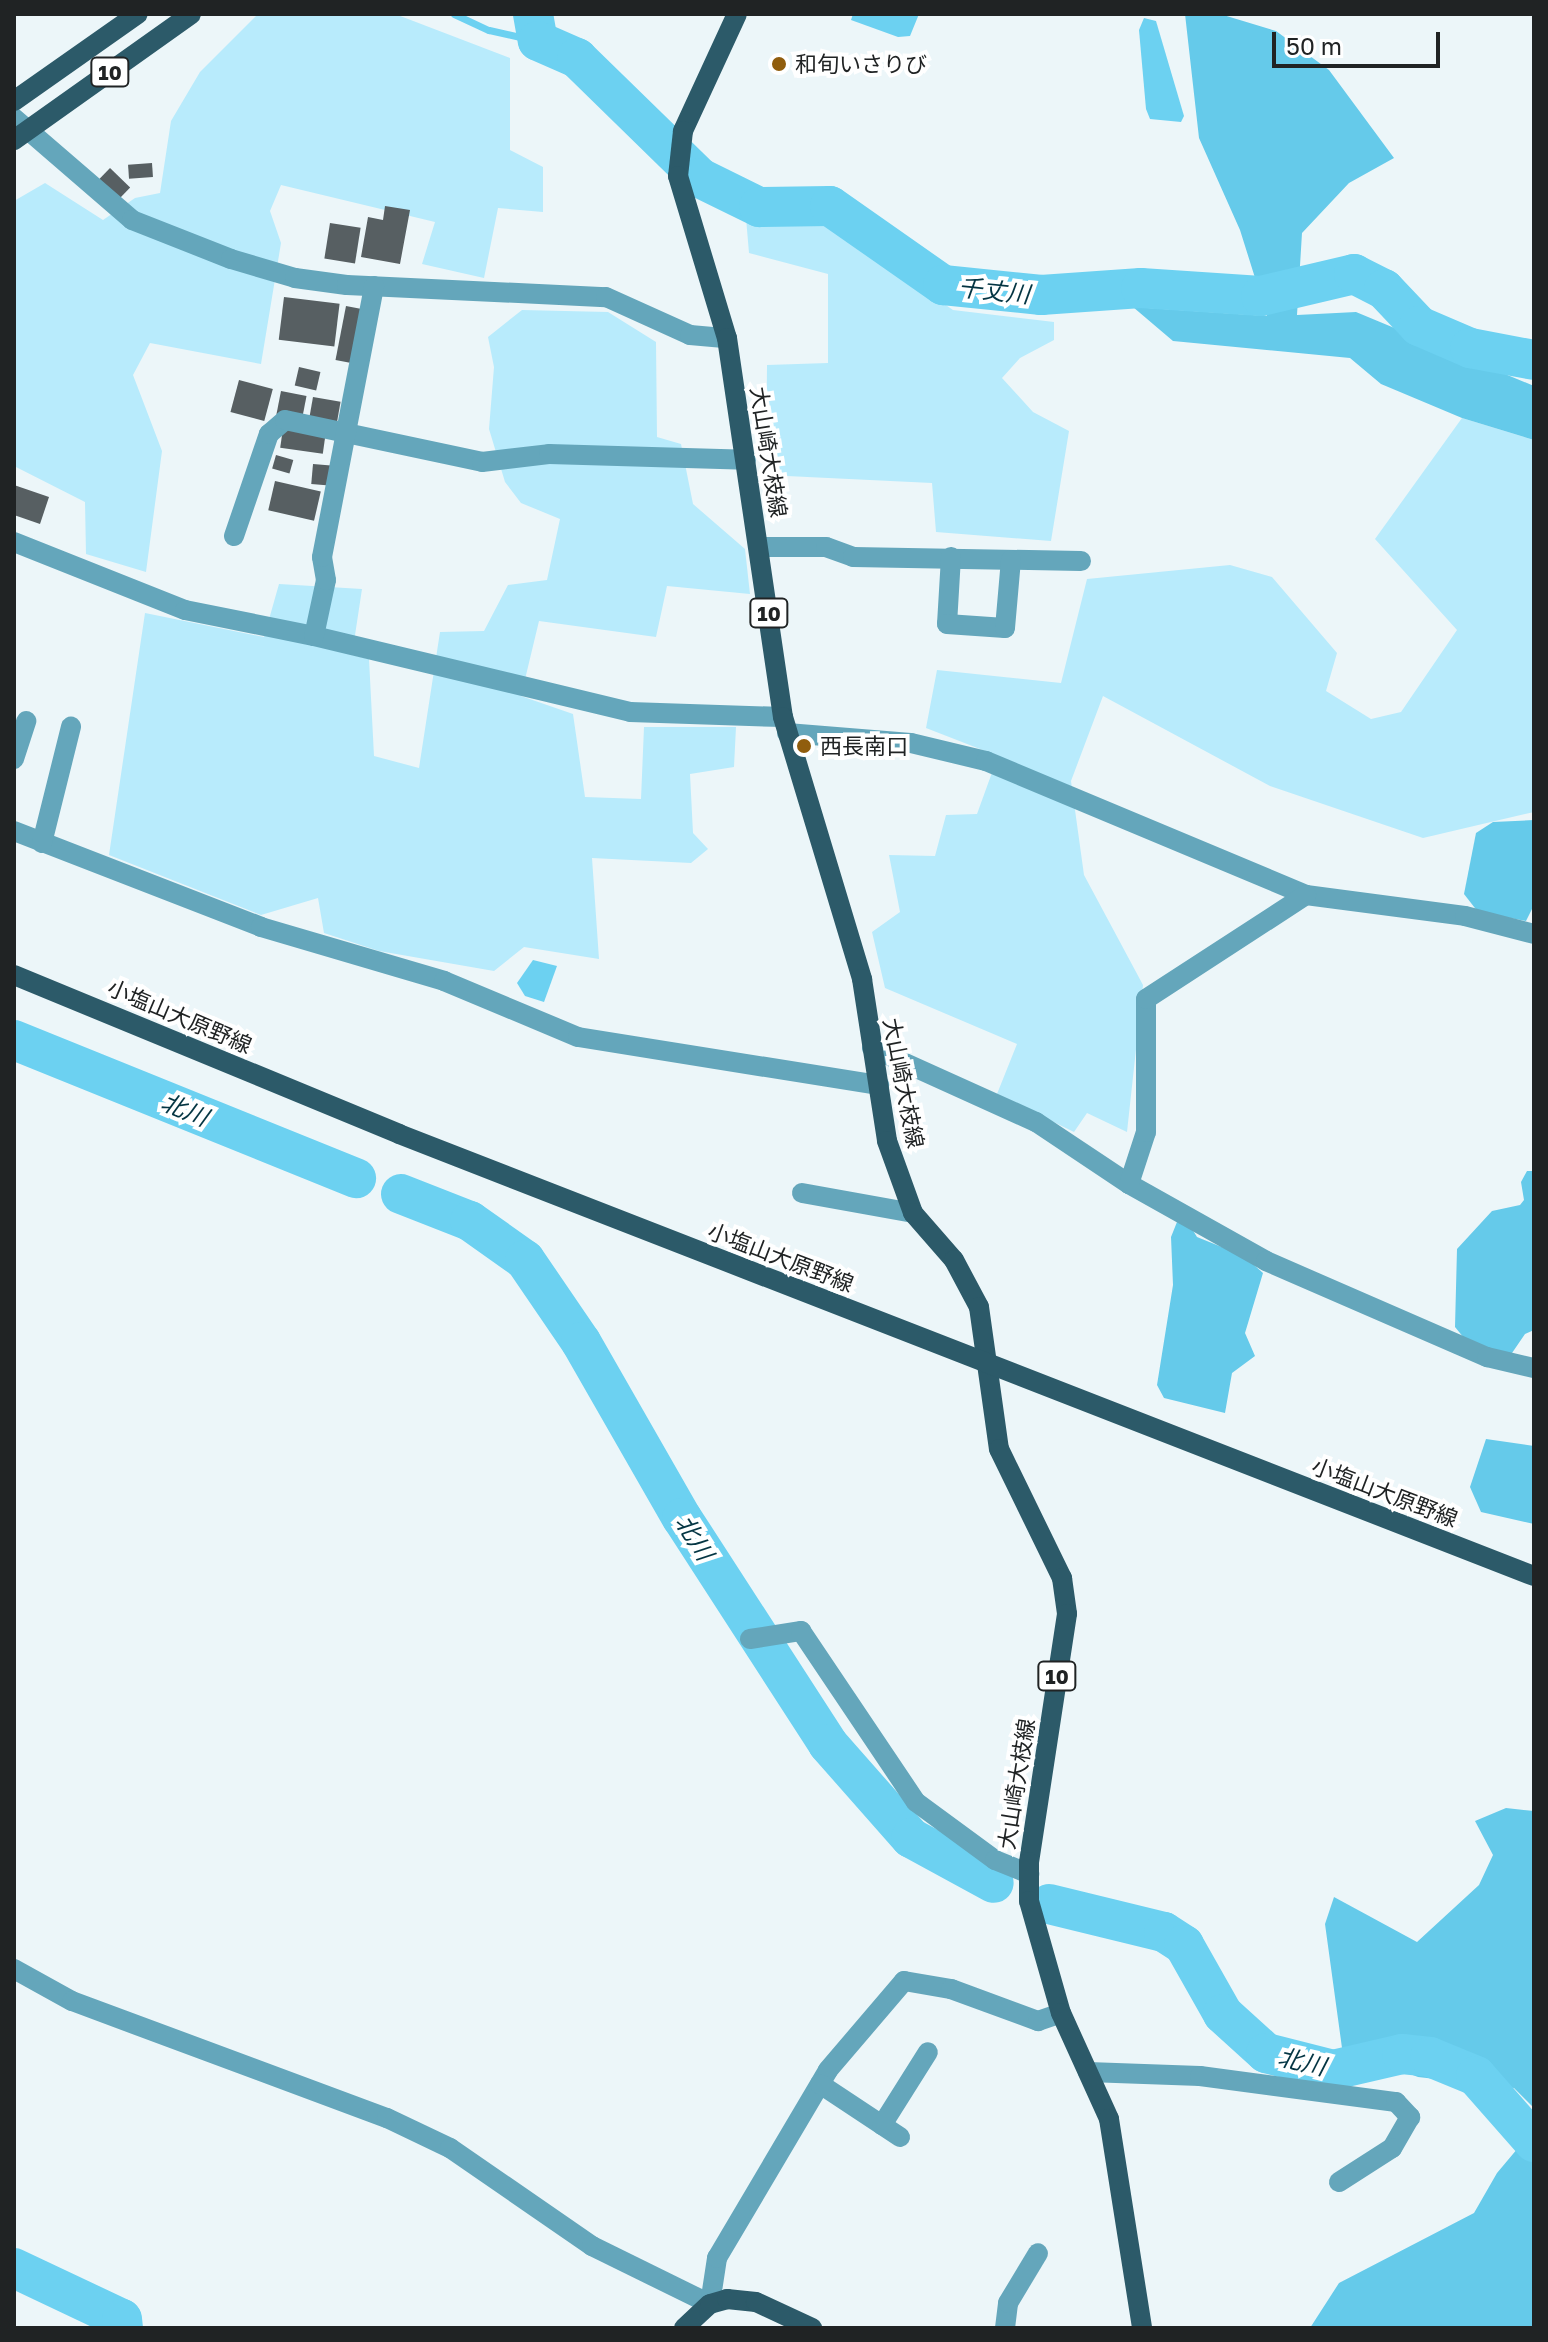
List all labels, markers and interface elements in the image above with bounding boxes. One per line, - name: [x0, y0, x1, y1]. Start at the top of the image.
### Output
- scale bar: [1276, 16, 1444, 66]
- text: 50 m: [1286, 31, 1342, 60]
- place label: 和旬いさりび: [795, 51, 927, 77]
- marker: 和旬いさりび: [770, 55, 788, 73]
- road number: 10: [90, 56, 130, 88]
- water label: 千丈川: [957, 272, 1031, 308]
- street label: 大山崎大枝線: [746, 385, 792, 519]
- road number: 10: [749, 597, 789, 629]
- place label: 西長南口: [820, 733, 908, 759]
- marker: 西長南口: [795, 737, 813, 755]
- street label: 小塩山大原野線: [104, 974, 256, 1058]
- street label: 大山崎大枝線: [878, 1016, 930, 1150]
- water label: 北川: [157, 1087, 213, 1131]
- street label: 小塩山大原野線: [704, 1217, 858, 1297]
- street label: 小塩山大原野線: [1308, 1452, 1462, 1532]
- water label: 北川: [670, 1509, 720, 1565]
- road number: 10: [1037, 1660, 1077, 1692]
- street label: 大山崎大枝線: [993, 1717, 1039, 1851]
- water label: 北川: [1275, 2042, 1329, 2080]

